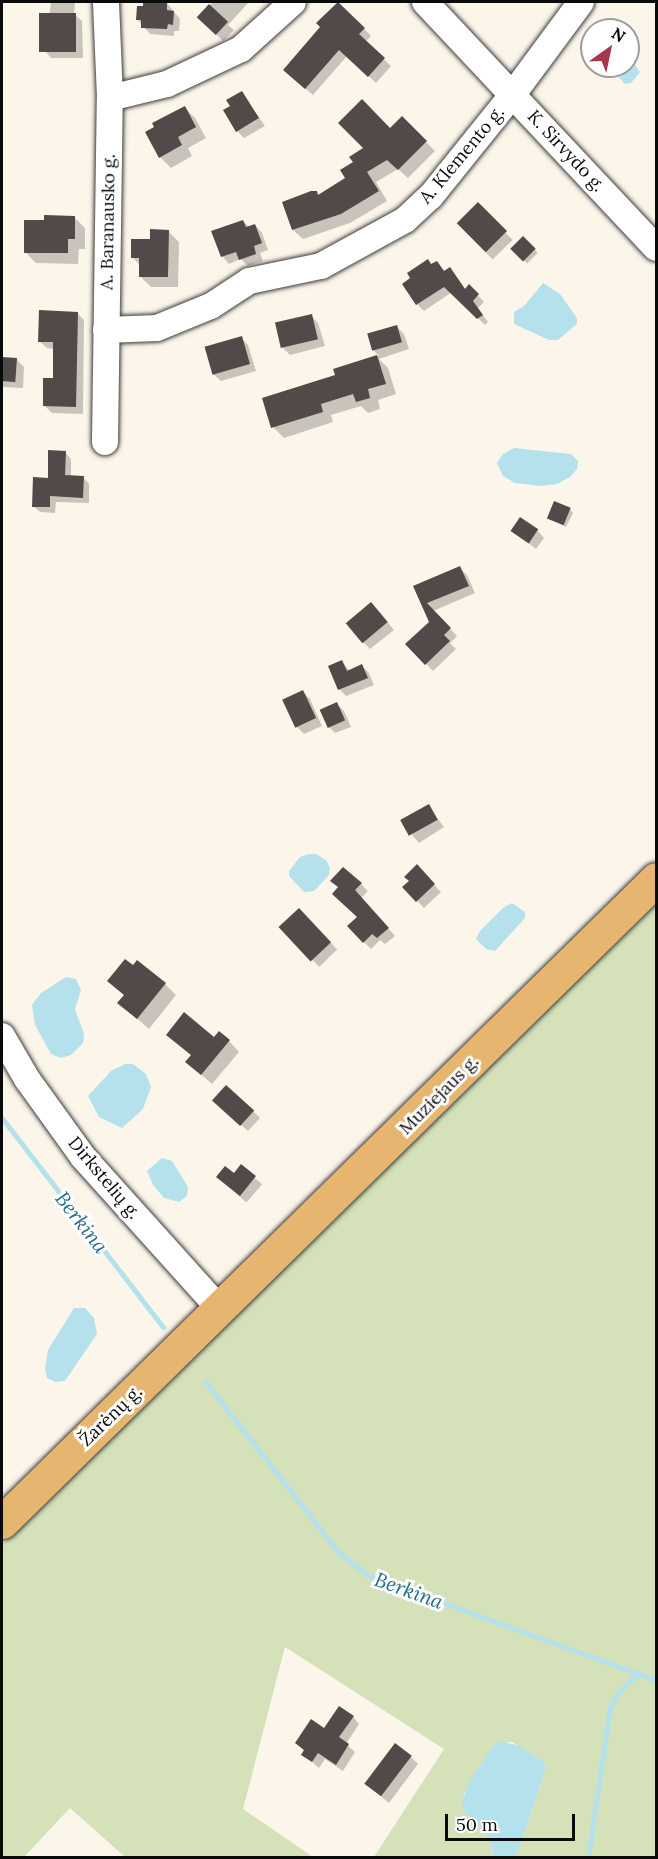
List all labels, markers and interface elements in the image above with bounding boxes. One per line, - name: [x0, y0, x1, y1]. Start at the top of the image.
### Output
- north arrow: [580, 18, 640, 78]
- text: N: [608, 23, 629, 46]
- street label: A. Klemento g.: [415, 102, 509, 208]
- street label: K. Sirvydo g.: [523, 106, 609, 196]
- street label: A. Baranausko g.: [96, 154, 120, 290]
- street label: Muziejaus g.: [395, 1051, 483, 1139]
- street label: Dirkstelių g.: [63, 1132, 145, 1224]
- water label: Berkina: [51, 1187, 113, 1257]
- street label: Žarėnų g.: [75, 1381, 147, 1451]
- water label: Berkina: [371, 1567, 447, 1613]
- scale bar: [448, 1802, 578, 1840]
- text: 50 m: [456, 1813, 498, 1836]

